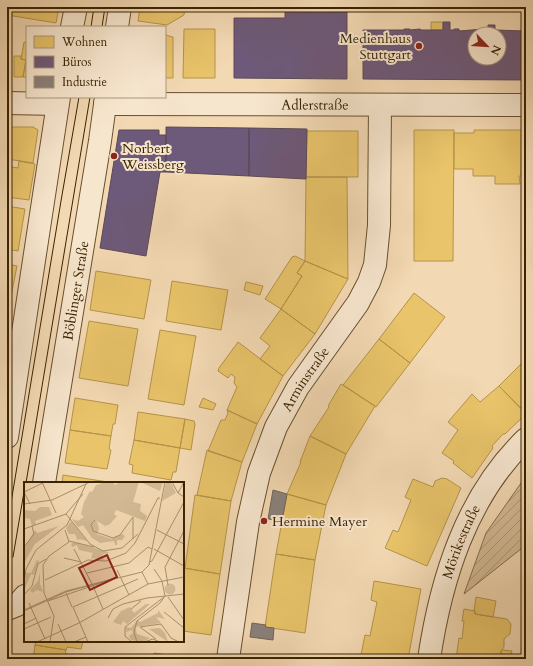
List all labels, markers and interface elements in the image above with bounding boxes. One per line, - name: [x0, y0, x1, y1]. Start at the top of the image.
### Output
- legend: [26, 26, 166, 98]
- north arrow: [467, 26, 507, 66]
- place label: Medienhaus Stuttgart: [340, 29, 412, 64]
- text: Wohnen: [61, 34, 108, 50]
- marker: Medienhaus Stuttgart: [414, 41, 424, 51]
- text: N: [487, 43, 504, 58]
- text: Büros: [62, 54, 92, 70]
- text: Industrie: [62, 74, 107, 90]
- street label: Adlerstraße: [281, 95, 349, 115]
- place label: Norbert Weissberg: [121, 139, 184, 174]
- marker: Norbert Weissberg: [109, 151, 119, 161]
- street label: Böblinger Straße: [59, 240, 93, 342]
- street label: Arminstraße: [277, 343, 334, 415]
- inset map: [24, 482, 184, 642]
- street label: Mörikestraße: [438, 501, 485, 581]
- place label: Hermine Mayer: [272, 512, 368, 531]
- marker: Hermine Mayer: [259, 516, 269, 526]

